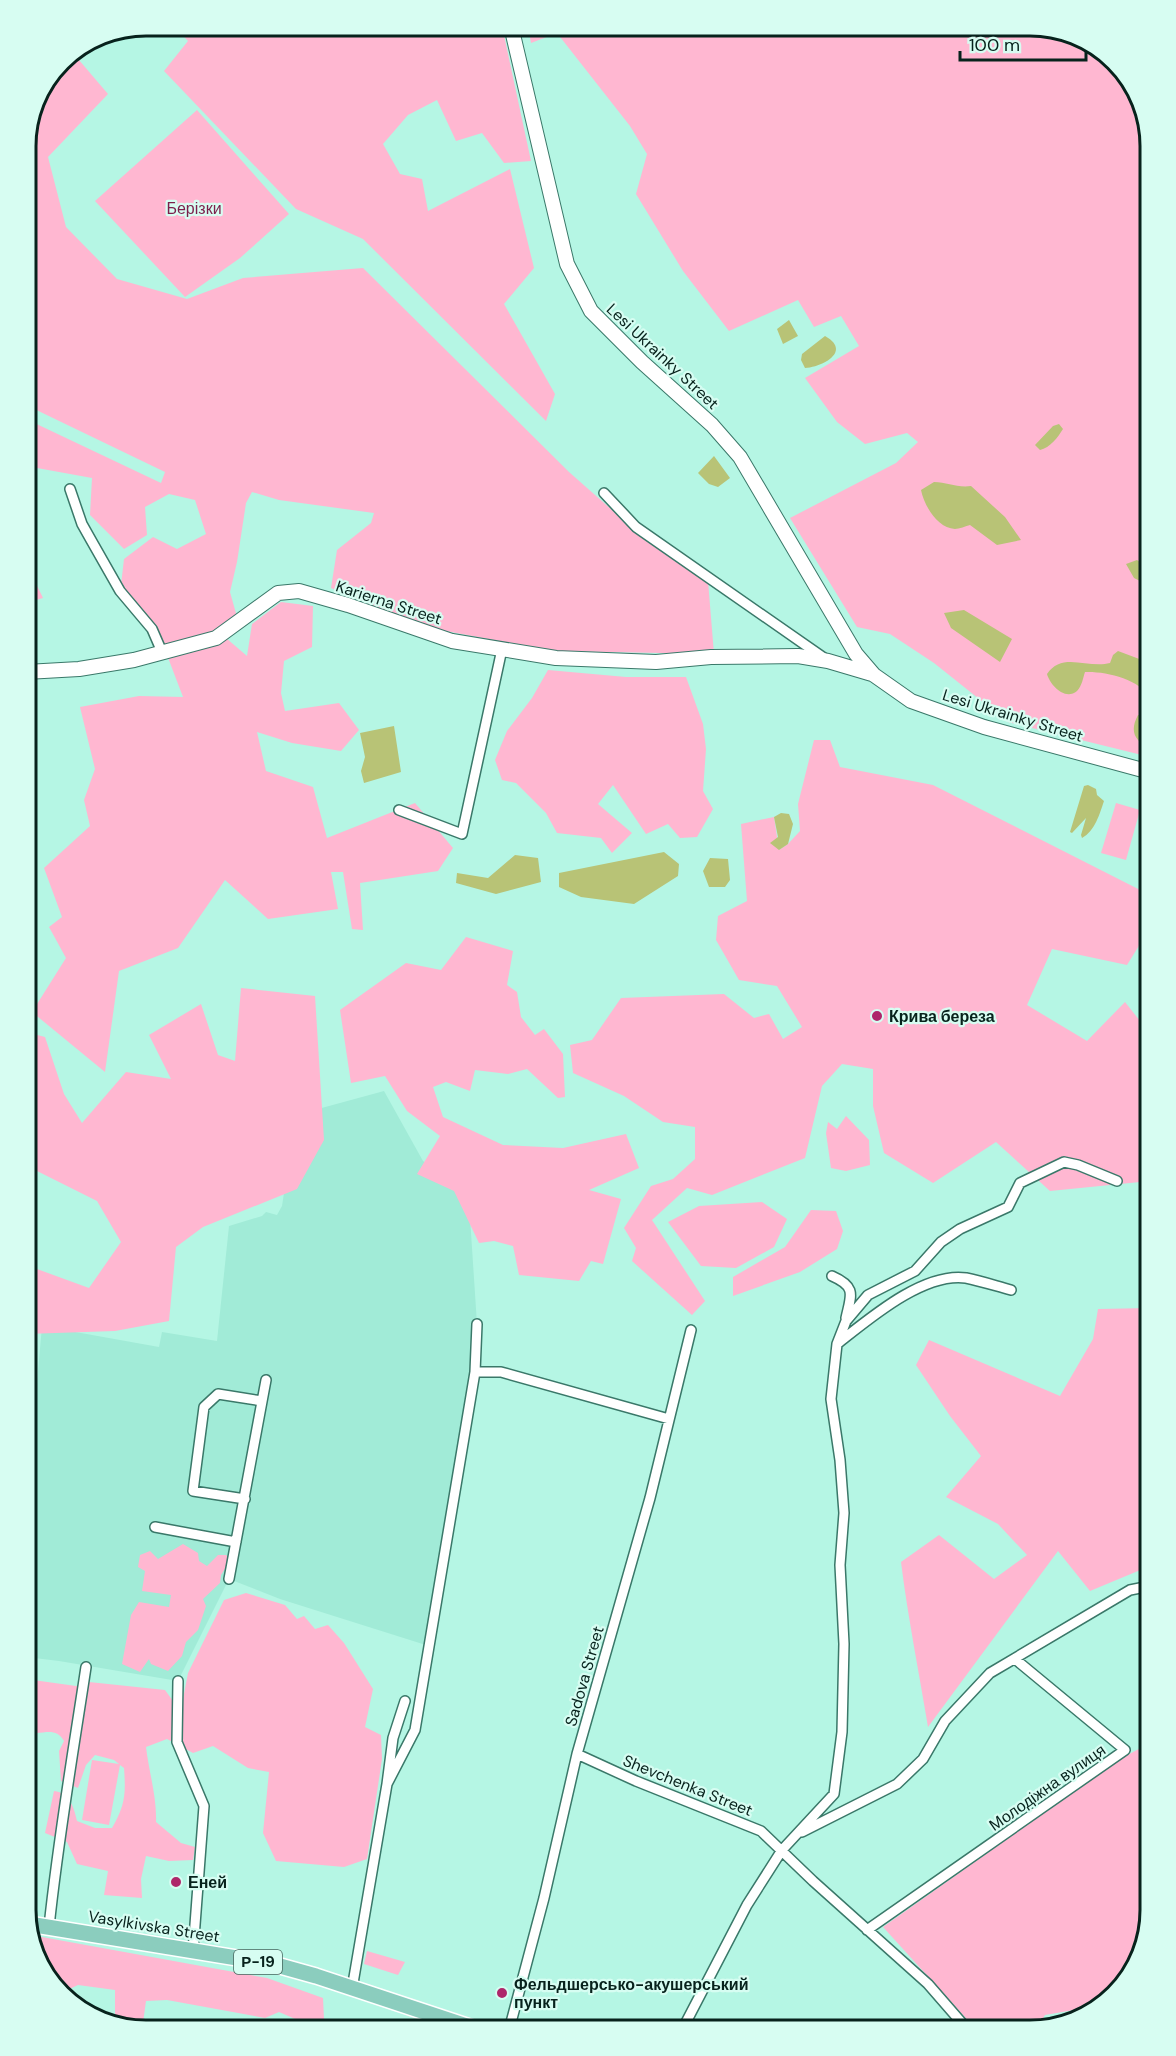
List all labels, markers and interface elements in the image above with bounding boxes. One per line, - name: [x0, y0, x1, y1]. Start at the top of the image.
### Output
- scale bar: [960, 24, 1086, 62]
- text: 100 m: [969, 33, 1020, 57]
- park label: Берізки: [166, 198, 222, 219]
- street label: Lesi Ukrainky Street: [602, 299, 723, 414]
- street label: Karierna Street: [333, 576, 444, 629]
- street label: Lesi Ukrainky Street: [940, 684, 1086, 747]
- place label: Крива береза: [889, 1006, 995, 1027]
- marker: Крива береза: [870, 1009, 884, 1023]
- street label: Sadova Street: [560, 1624, 609, 1729]
- street label: Молодіжна вулиця: [985, 1739, 1110, 1835]
- street label: Shevchenka Street: [620, 1750, 756, 1821]
- place label: Еней: [188, 1872, 227, 1893]
- marker: Еней: [169, 1875, 183, 1889]
- street label: Vasylkivska Street: [87, 1906, 221, 1947]
- road number: Р-19: [234, 1950, 282, 1974]
- place label: Фельдшерсько-акушерський пункт: [514, 1974, 748, 2013]
- marker: Фельдшерсько-акушерський пункт: [495, 1986, 509, 2000]

